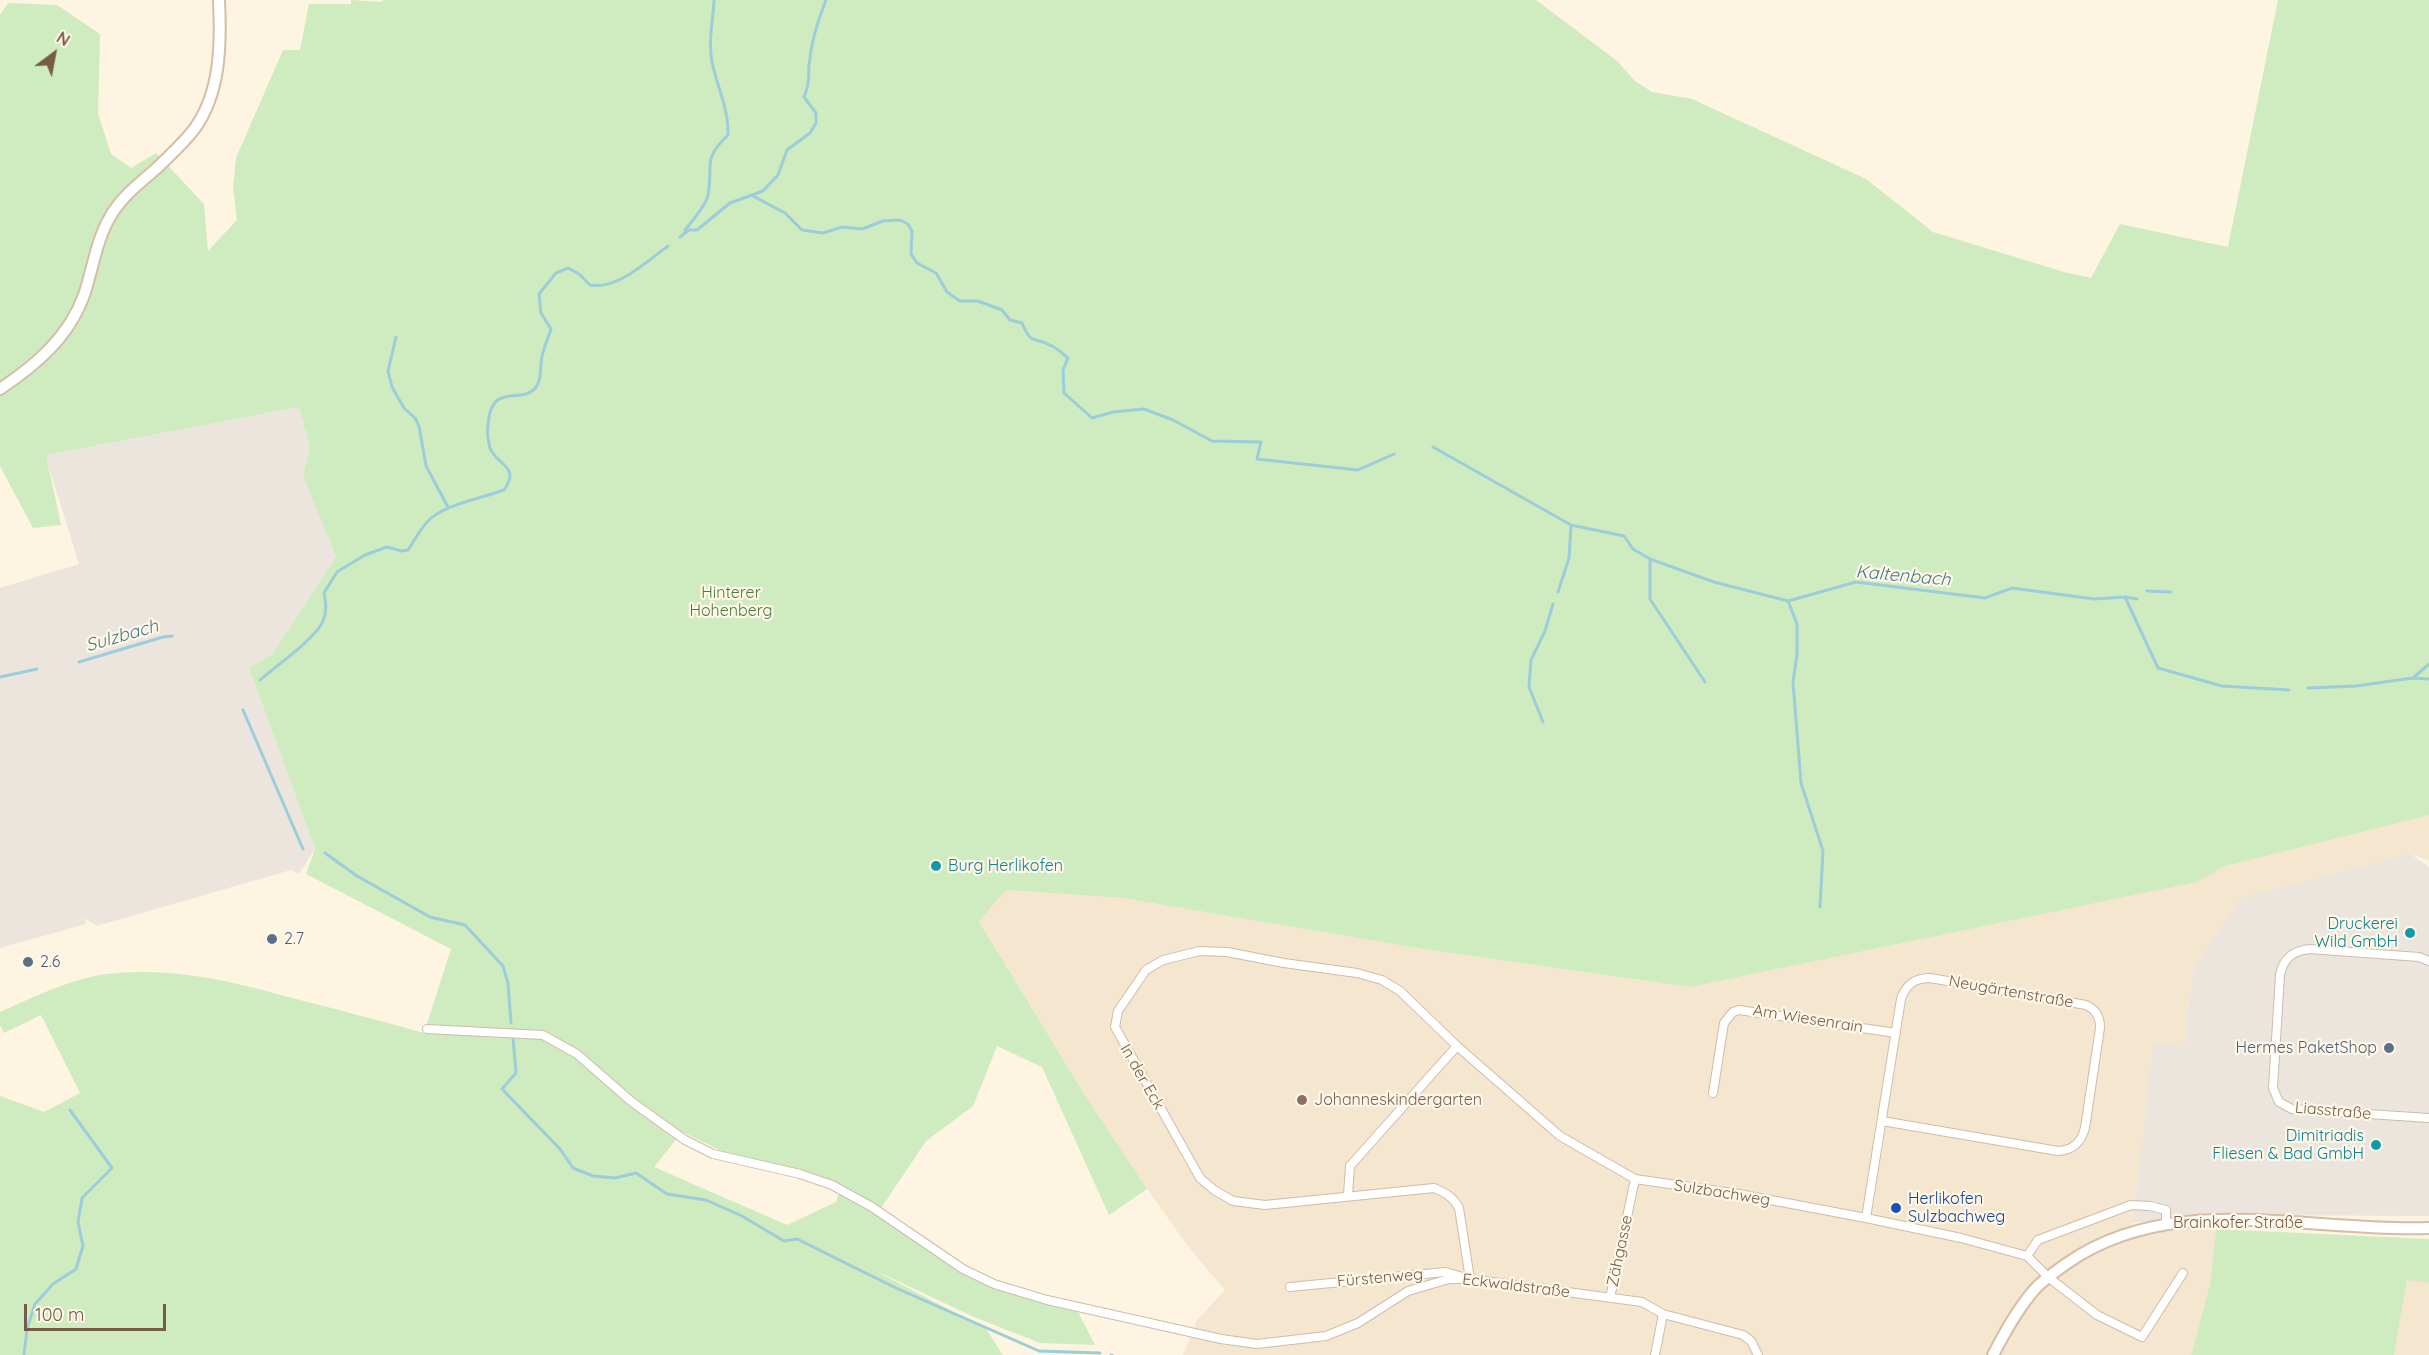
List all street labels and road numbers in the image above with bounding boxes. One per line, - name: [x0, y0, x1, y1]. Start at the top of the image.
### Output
- street label: Neugärtenstraße: [1947, 972, 2075, 1012]
- street label: Am Wiesenrain: [1752, 1001, 1864, 1037]
- street label: In der Eck: [1116, 1041, 1168, 1113]
- street label: Liasstraße: [2294, 1098, 2372, 1124]
- street label: Sulzbachweg: [1673, 1176, 1771, 1210]
- street label: Zähgasse: [1603, 1213, 1637, 1289]
- street label: Brainkofer Straße: [2173, 1213, 2303, 1233]
- street label: Fürstenweg: [1336, 1265, 1424, 1291]
- street label: Eckwaldstraße: [1461, 1270, 1571, 1302]

